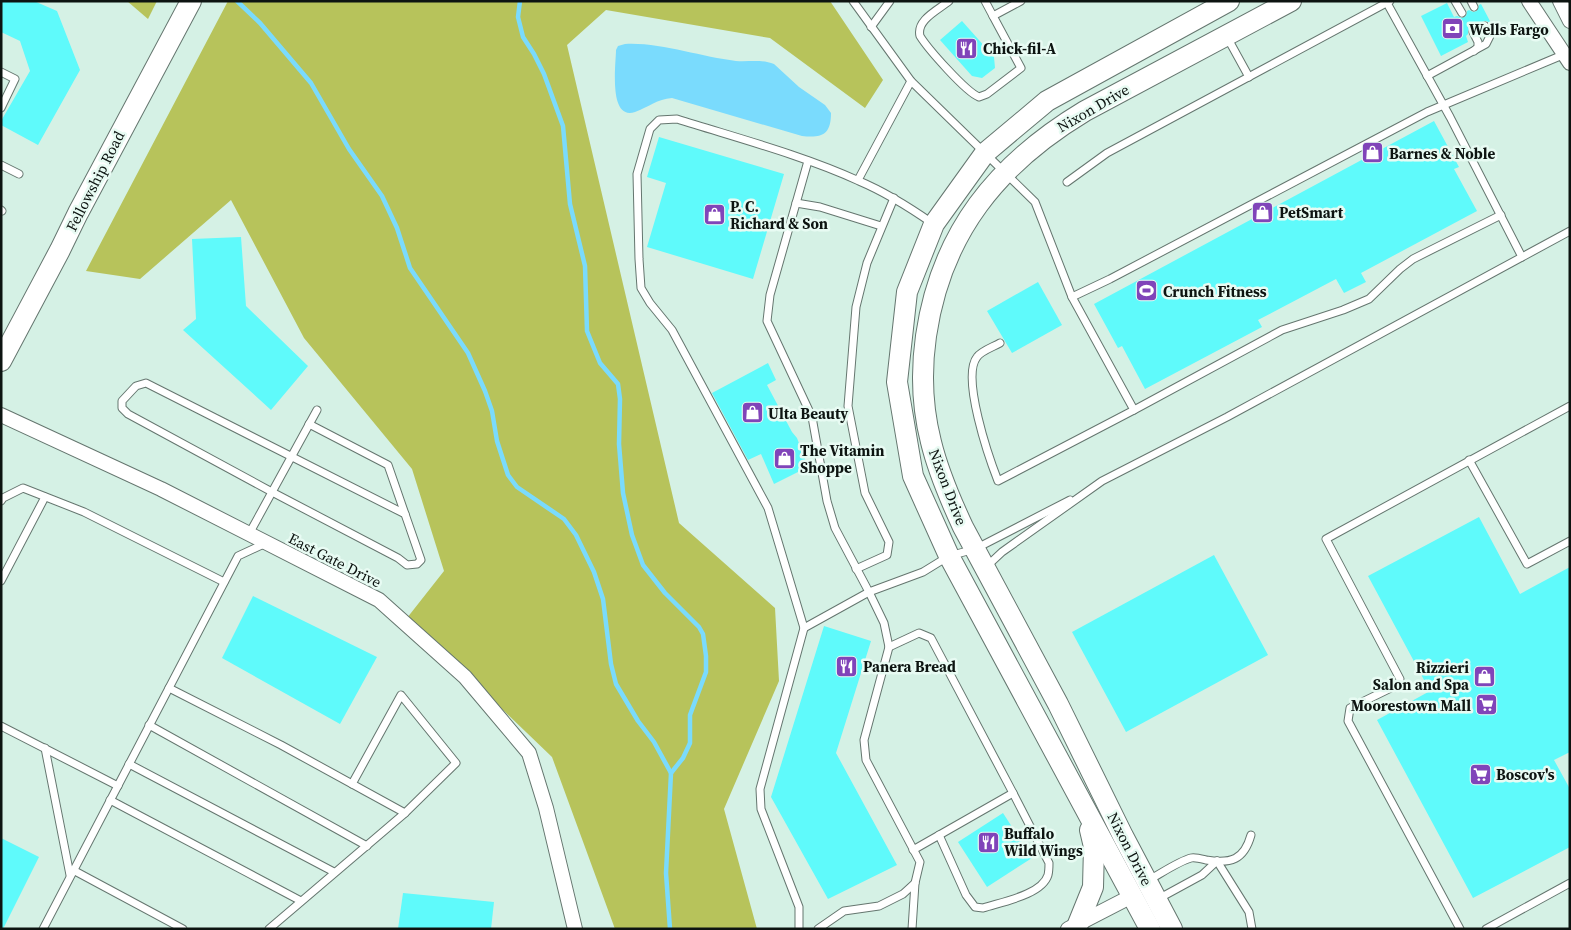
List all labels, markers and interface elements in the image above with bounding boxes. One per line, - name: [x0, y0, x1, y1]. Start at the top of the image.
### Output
- bank icon: Wells Fargo: [1441, 17, 1465, 41]
- place label: Wells Fargo: [1469, 19, 1549, 40]
- restaurant icon: Chick-fil-A: [955, 36, 979, 60]
- place label: Chick-fil-A: [983, 38, 1056, 59]
- street label: Nixon Drive: [1053, 79, 1133, 137]
- street label: Fellowship Road: [61, 127, 130, 235]
- shop icon: Barnes & Noble: [1361, 141, 1385, 165]
- place label: Barnes & Noble: [1389, 143, 1496, 164]
- place label: P. C. Richard & Son: [730, 196, 828, 234]
- shop icon: PetSmart: [1251, 200, 1275, 224]
- place label: PetSmart: [1279, 202, 1344, 223]
- shop icon: P. C. Richard & Son: [702, 203, 726, 227]
- sports icon: Crunch Fitness: [1135, 279, 1159, 303]
- place label: Crunch Fitness: [1163, 281, 1267, 302]
- shop icon: Ulta Beauty: [740, 401, 764, 425]
- place label: Ulta Beauty: [768, 403, 848, 424]
- place label: The Vitamin Shoppe: [800, 440, 884, 478]
- street label: Nixon Drive: [924, 446, 972, 528]
- shop icon: The Vitamin Shoppe: [772, 447, 796, 471]
- street label: East Gate Drive: [285, 528, 385, 593]
- restaurant icon: Panera Bread: [835, 654, 859, 678]
- place label: Panera Bread: [863, 656, 956, 677]
- place label: Rizzieri Salon and Spa: [1373, 657, 1470, 695]
- shop icon: Rizzieri Salon and Spa: [1473, 664, 1497, 688]
- supermarket icon: Moorestown Mall: [1475, 693, 1499, 717]
- place label: Moorestown Mall: [1351, 695, 1471, 716]
- supermarket icon: Boscov's: [1468, 762, 1492, 786]
- place label: Boscov's: [1496, 764, 1555, 785]
- street label: Nixon Drive: [1102, 809, 1158, 890]
- place label: Buffalo Wild Wings: [1004, 823, 1083, 861]
- restaurant icon: Buffalo Wild Wings: [976, 830, 1000, 854]

